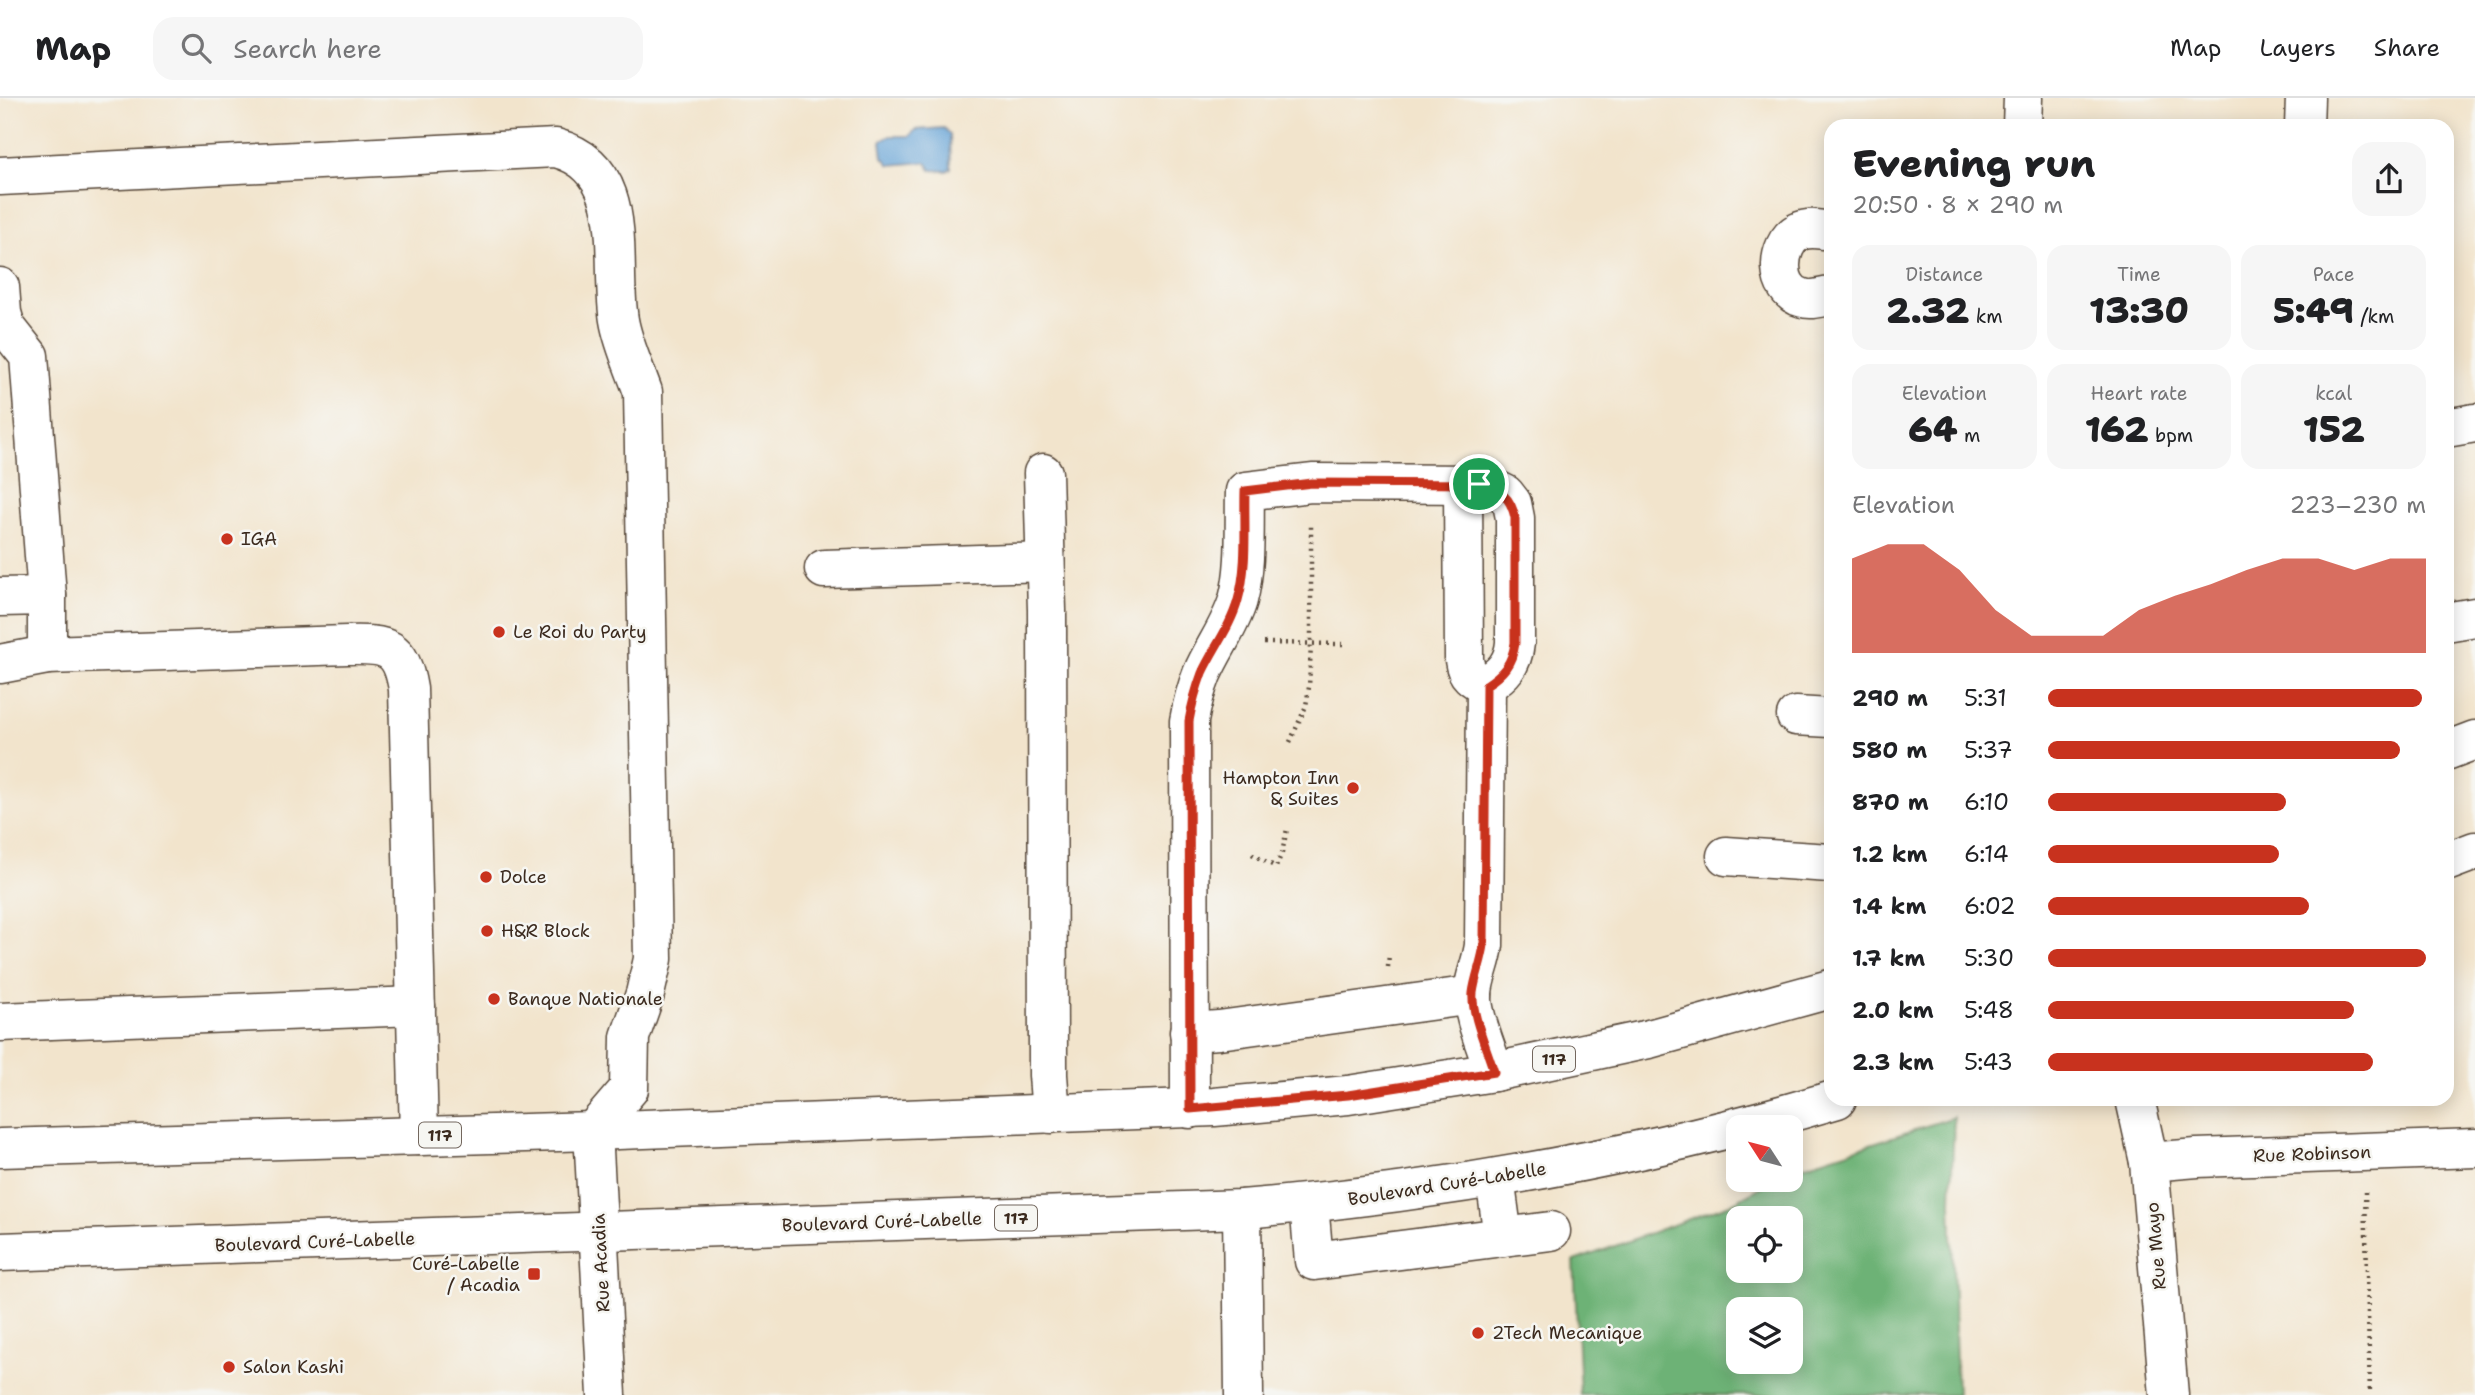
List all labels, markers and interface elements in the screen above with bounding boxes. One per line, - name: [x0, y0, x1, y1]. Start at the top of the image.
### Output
- search box: [153, 17, 643, 80]
- text: Map: [35, 26, 111, 71]
- icon: search: [177, 29, 215, 67]
- text: Search here: [233, 31, 382, 66]
- text: Map: [2170, 32, 2221, 64]
- text: Layers: [2259, 32, 2336, 64]
- text: Share: [2374, 32, 2440, 64]
- text: Evening run: [1852, 138, 2095, 189]
- button: share: [2352, 142, 2426, 216]
- text: 20:50 · 8 × 290 m: [1852, 190, 2063, 220]
- text: Distance: [1905, 262, 1983, 287]
- text: Time: [2117, 262, 2161, 287]
- text: Pace: [2313, 262, 2355, 287]
- text: 2.32: [1886, 287, 1969, 334]
- text: 13:30: [2089, 287, 2189, 334]
- text: 5:49: [2273, 287, 2354, 334]
- text: km: [1969, 304, 2003, 329]
- text: /km: [2354, 304, 2394, 329]
- text: Elevation: [1902, 381, 1987, 406]
- text: Heart rate: [2091, 381, 2187, 406]
- text: kcal: [2315, 381, 2352, 406]
- text: 64: [1908, 406, 1958, 453]
- text: 162: [2085, 406, 2149, 453]
- text: 152: [2303, 406, 2365, 453]
- text: m: [1958, 423, 1980, 448]
- text: bpm: [2149, 423, 2193, 448]
- pin: [1449, 454, 1509, 514]
- icon: arrive: [1460, 465, 1498, 503]
- text: Elevation: [1852, 490, 1955, 520]
- text: 223–230 m: [2290, 490, 2426, 520]
- place label: IGA: [241, 527, 277, 551]
- marker: IGA: [219, 531, 235, 547]
- place label: Le Roi du Party: [513, 620, 647, 644]
- marker: Le Roi du Party: [491, 624, 507, 640]
- text: 290 m: [1852, 683, 1928, 713]
- text: 5:31: [1964, 683, 2007, 713]
- text: 580 m: [1852, 735, 1927, 765]
- text: 5:37: [1964, 735, 2013, 765]
- place label: Hampton Inn & Suites: [1223, 766, 1339, 811]
- marker: Hampton Inn & Suites: [1345, 780, 1361, 796]
- text: 870 m: [1852, 787, 1929, 817]
- text: 6:10: [1964, 787, 2009, 817]
- text: 1.2 km: [1852, 839, 1928, 869]
- text: 6:14: [1964, 839, 2009, 869]
- place label: Dolce: [500, 865, 547, 889]
- marker: Dolce: [478, 869, 494, 885]
- text: 1.4 km: [1852, 891, 1926, 921]
- text: 6:02: [1964, 891, 2016, 921]
- place label: H&R Block: [501, 919, 590, 943]
- marker: H&R Block: [479, 923, 495, 939]
- text: 1.7 km: [1852, 943, 1925, 973]
- text: 5:30: [1964, 943, 2014, 973]
- place label: Banque Nationale: [508, 987, 663, 1011]
- marker: Banque Nationale: [486, 991, 502, 1007]
- text: 2.0 km: [1852, 995, 1934, 1025]
- text: 5:48: [1964, 995, 2014, 1025]
- road number: 117: [1533, 1046, 1575, 1071]
- text: 2.3 km: [1852, 1047, 1934, 1077]
- text: 5:43: [1964, 1047, 2013, 1077]
- north arrow: [1726, 1115, 1802, 1192]
- map controls: [1726, 1115, 1803, 1374]
- road number: 117: [419, 1122, 461, 1148]
- street label: Rue Robinson: [2253, 1140, 2371, 1168]
- street label: Boulevard Curé-Labelle: [1346, 1156, 1548, 1212]
- street label: Rue Mayo: [2140, 1201, 2172, 1291]
- road number: 117: [995, 1206, 1037, 1230]
- button: locate: [1726, 1206, 1803, 1283]
- street label: Boulevard Curé-Labelle: [781, 1207, 983, 1237]
- street label: Rue Acadia: [586, 1213, 616, 1313]
- street label: Boulevard Curé-Labelle: [214, 1227, 416, 1257]
- place label: Curé-Labelle / Acadia: [412, 1252, 520, 1297]
- marker: Curé-Labelle / Acadia: [526, 1266, 542, 1282]
- button: layers: [1726, 1297, 1803, 1374]
- place label: 2Tech Mecanique: [1492, 1321, 1642, 1345]
- marker: 2Tech Mecanique: [1470, 1325, 1486, 1341]
- place label: Salon Kashi: [243, 1355, 344, 1379]
- marker: Salon Kashi: [221, 1359, 237, 1375]

